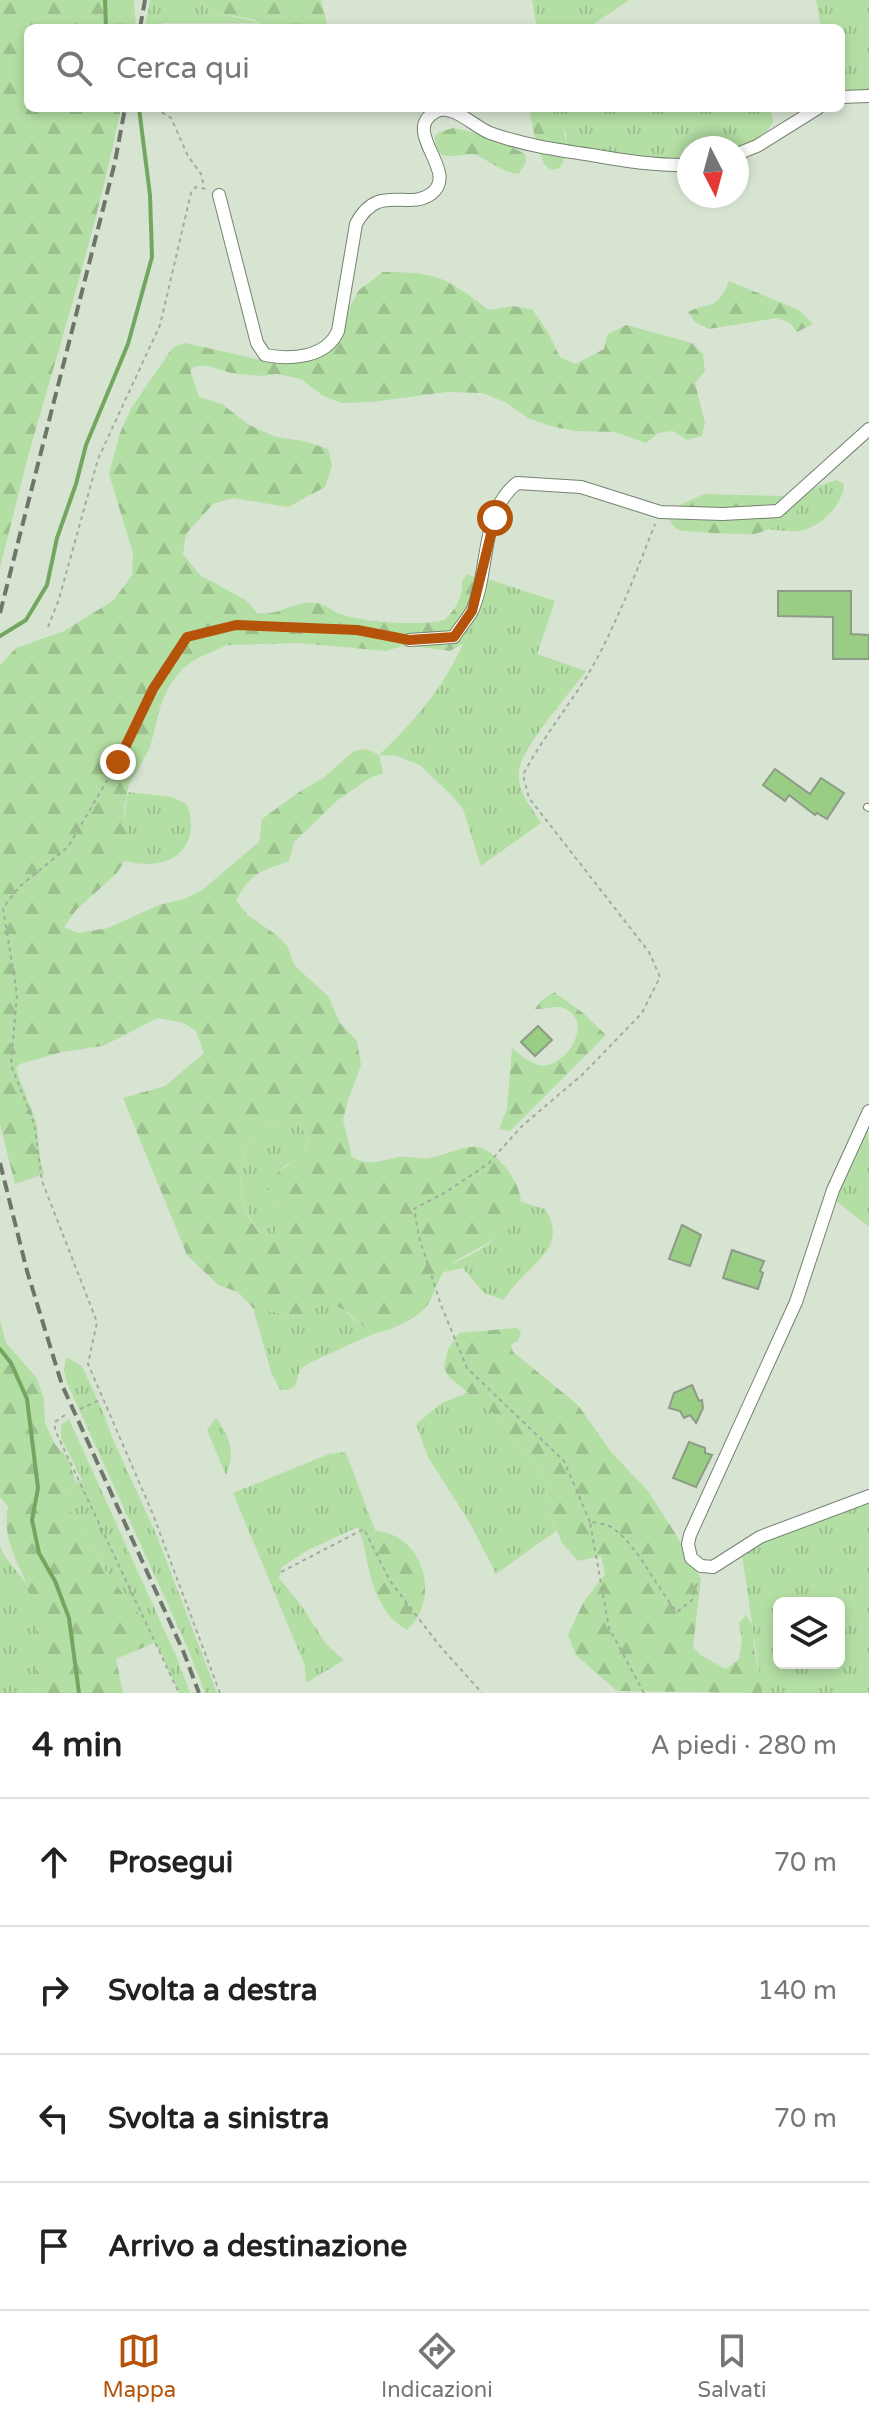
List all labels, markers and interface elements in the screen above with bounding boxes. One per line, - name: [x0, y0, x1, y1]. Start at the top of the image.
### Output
- search box: [24, 24, 845, 112]
- icon: search: [52, 46, 96, 90]
- text: Cerca qui: [116, 50, 250, 87]
- north arrow: [677, 136, 749, 208]
- route start: [477, 500, 513, 536]
- route end: [100, 744, 136, 780]
- map controls: [773, 1597, 845, 1669]
- button: layers: [773, 1597, 845, 1669]
- text: 4 min: [32, 1725, 123, 1766]
- text: A piedi · 280 m: [650, 1730, 837, 1761]
- icon: ahead: [32, 1840, 76, 1884]
- text: Prosegui: [108, 1844, 233, 1881]
- text: 70 m: [774, 1847, 837, 1878]
- icon: right: [32, 1968, 76, 2012]
- text: Svolta a destra: [108, 1972, 318, 2009]
- text: 140 m: [757, 1975, 837, 2006]
- icon: left: [32, 2096, 76, 2140]
- text: Svolta a sinistra: [108, 2100, 329, 2137]
- text: 70 m: [774, 2103, 837, 2134]
- icon: arrive: [32, 2224, 76, 2268]
- text: Arrivo a destinazione: [108, 2228, 407, 2265]
- tab: Mappa: [102, 2329, 176, 2403]
- tab: Indicazioni: [381, 2329, 493, 2403]
- tab: Salvati: [698, 2329, 767, 2403]

